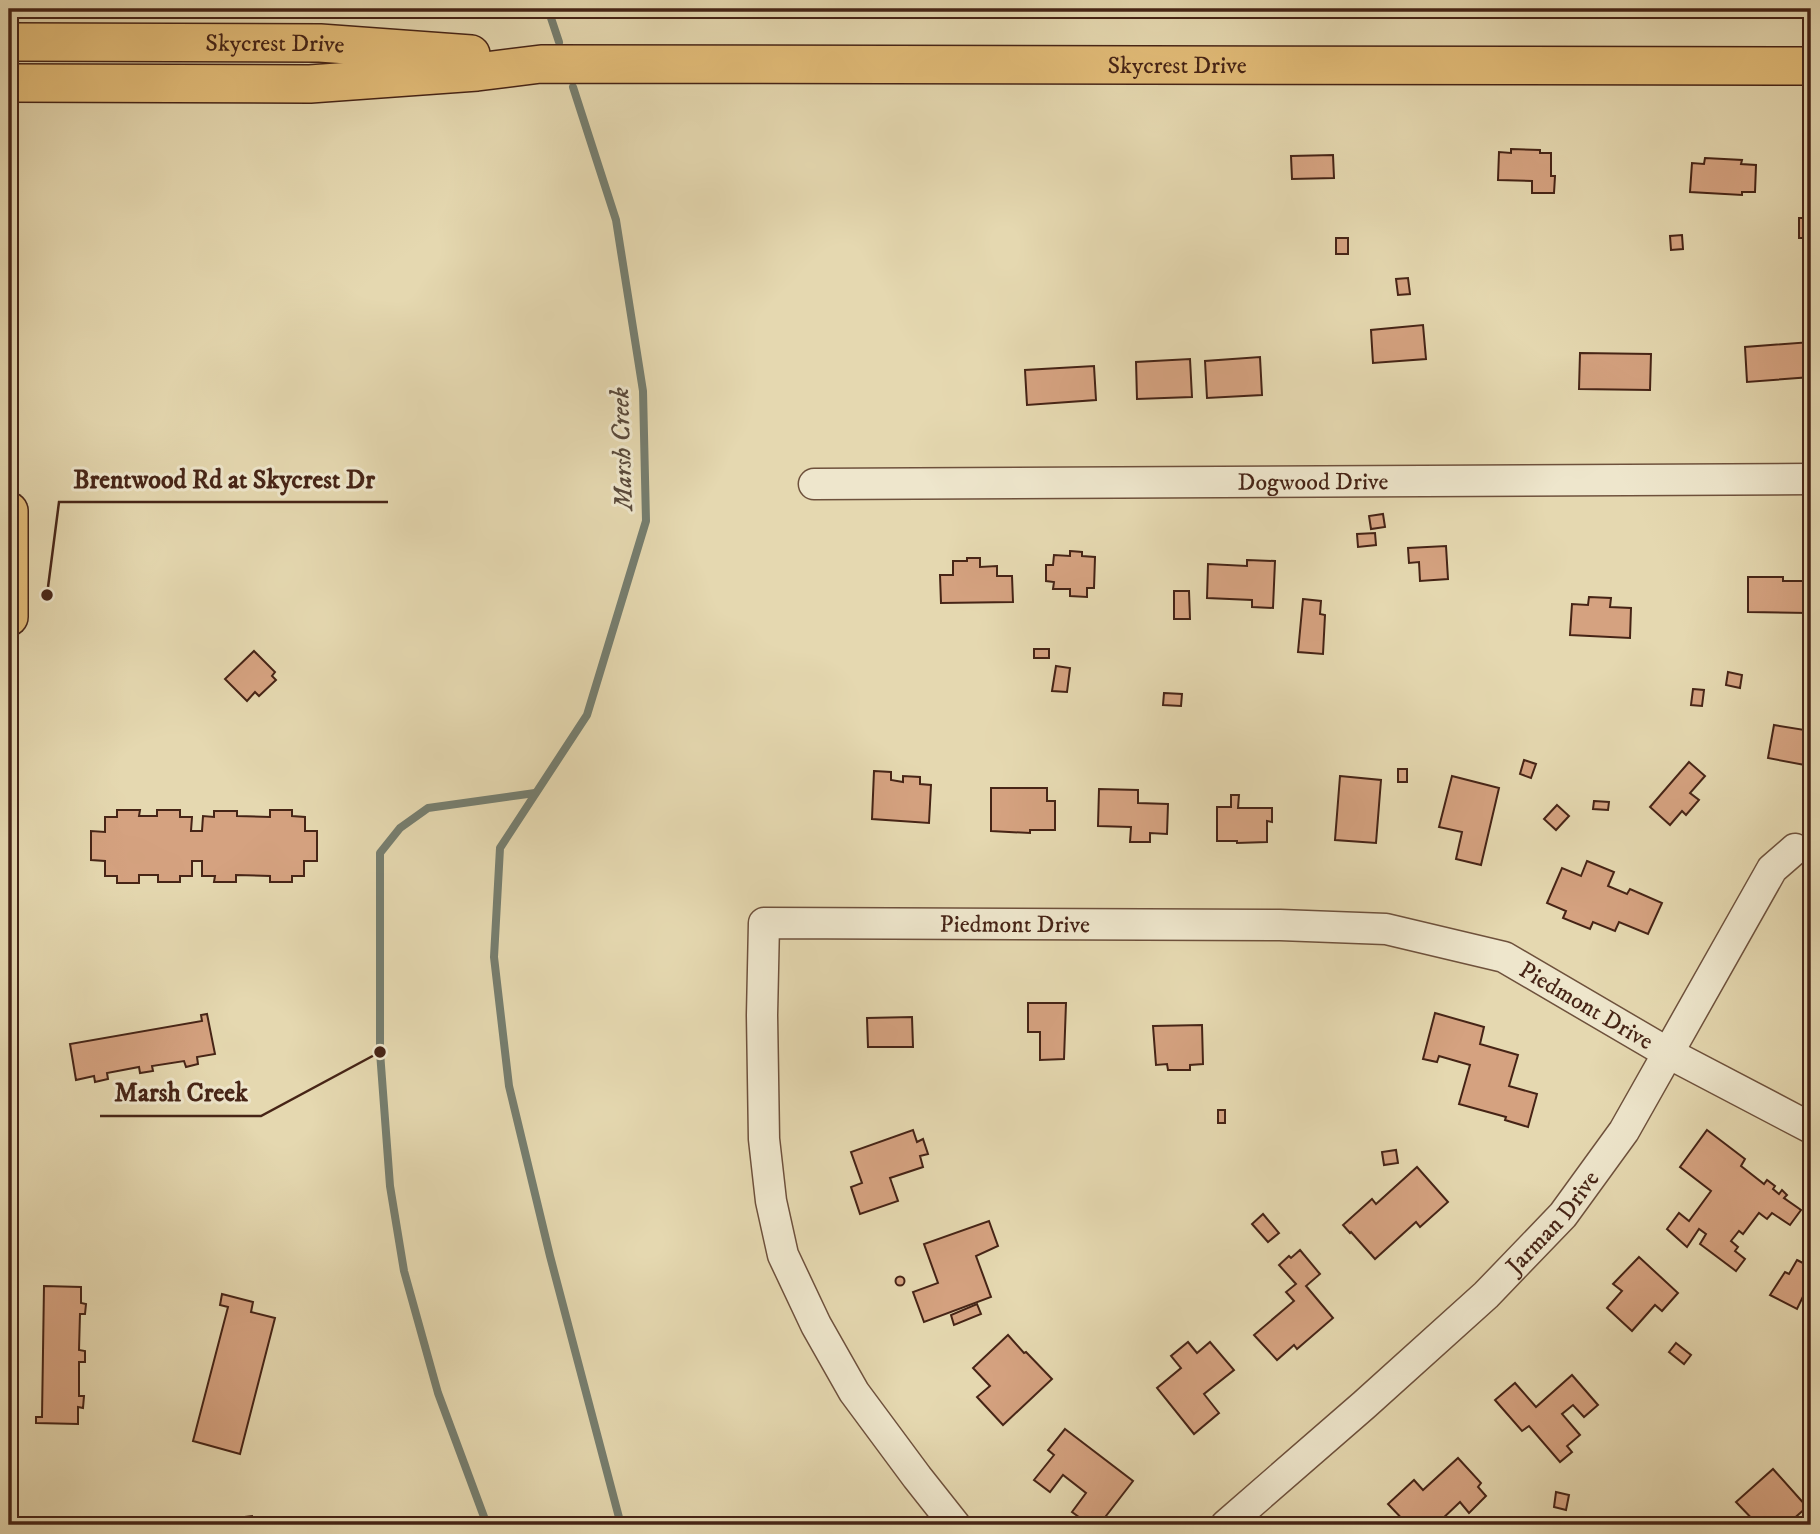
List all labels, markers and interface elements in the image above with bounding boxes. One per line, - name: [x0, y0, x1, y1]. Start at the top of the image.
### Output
- street label: Skycrest Drive: [205, 29, 346, 61]
- street label: Skycrest Drive: [1107, 51, 1247, 81]
- water label: Marsh Creek: [604, 387, 641, 513]
- callout: Brentwood Rd at Skycrest Dr: [59, 455, 388, 502]
- text: Brentwood Rd at Skycrest Dr: [73, 464, 375, 497]
- street label: Dogwood Drive: [1237, 467, 1389, 498]
- street label: Piedmont Drive: [940, 910, 1090, 940]
- street label: Piedmont Drive: [1513, 955, 1658, 1057]
- callout: Marsh Creek: [100, 1069, 261, 1116]
- text: Marsh Creek: [114, 1077, 249, 1110]
- street label: Jarman Drive: [1499, 1165, 1606, 1282]

